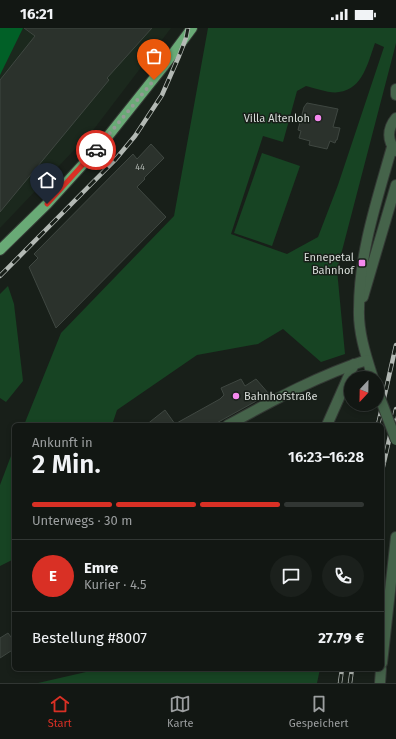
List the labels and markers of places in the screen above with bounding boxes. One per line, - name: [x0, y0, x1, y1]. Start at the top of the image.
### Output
- pin: [137, 39, 171, 80]
- place label: Villa Altenloh: [244, 112, 310, 125]
- marker: Villa Altenloh: [313, 113, 323, 123]
- pin: [30, 163, 64, 204]
- place label: Ennepetal Bahnhof: [304, 251, 355, 277]
- marker: Ennepetal Bahnhof: [357, 258, 367, 268]
- place label: Bahnhofstraße: [244, 390, 318, 403]
- marker: Bahnhofstraße: [231, 391, 241, 401]

